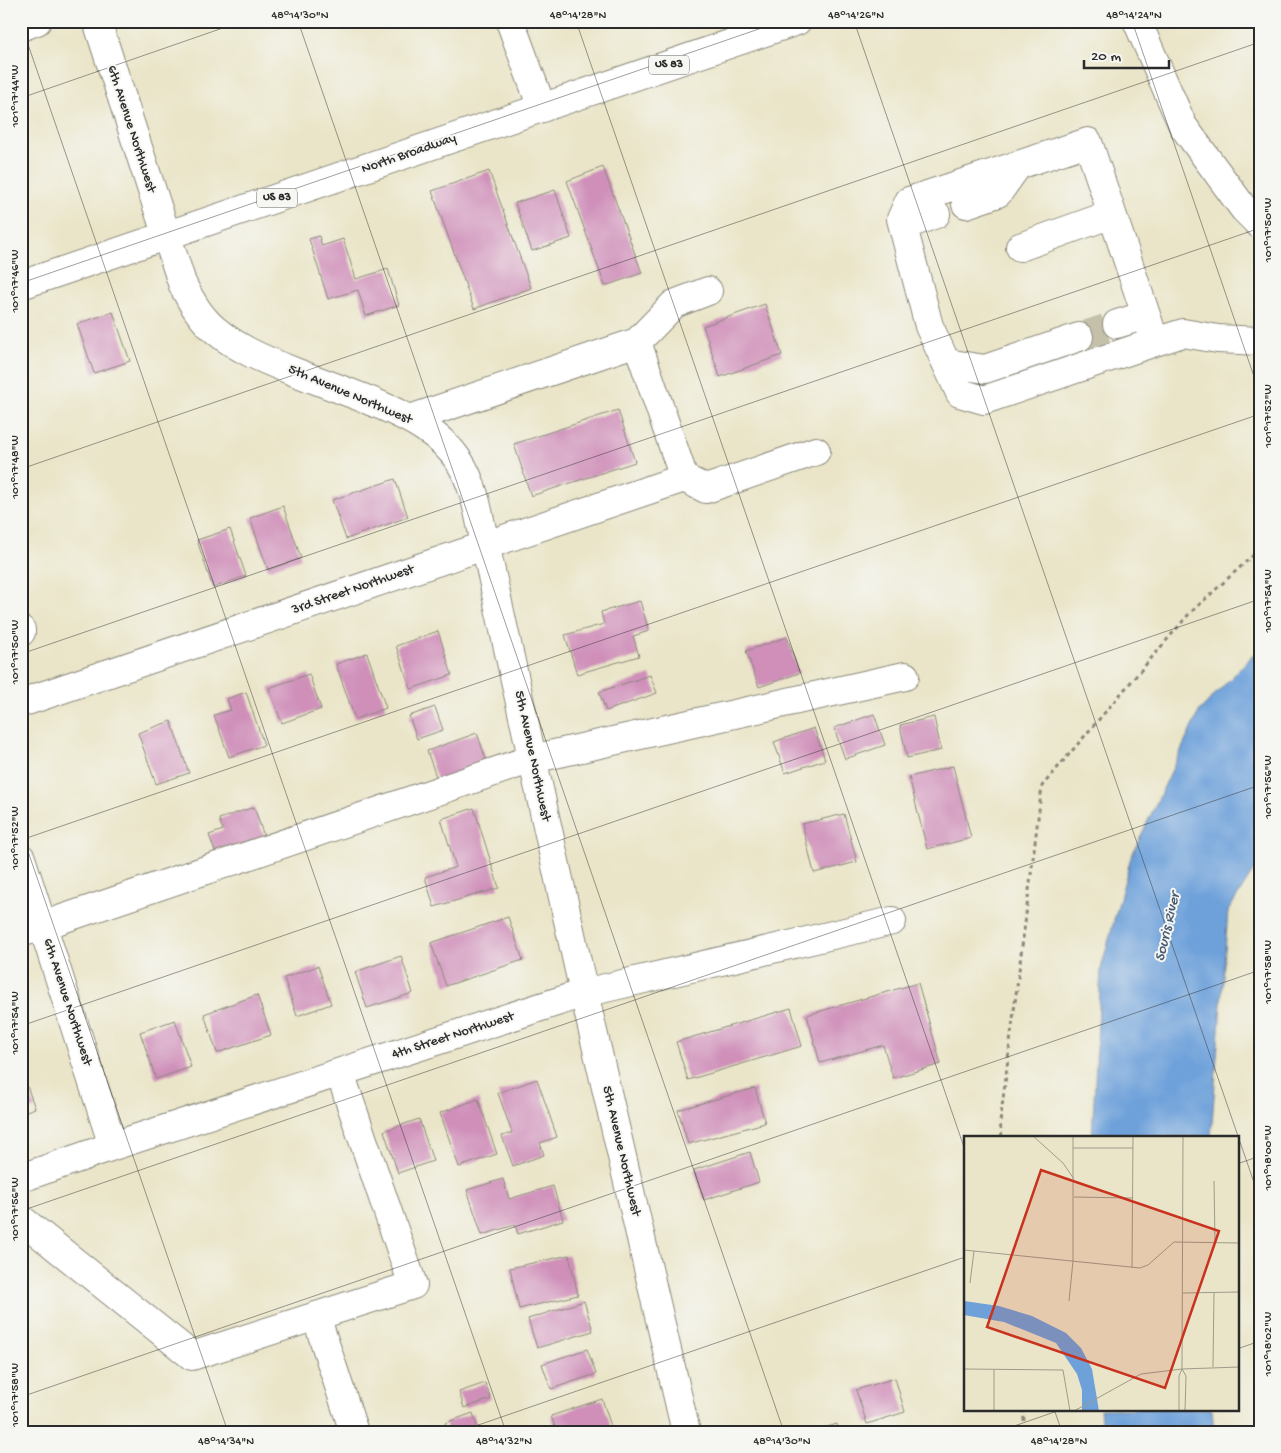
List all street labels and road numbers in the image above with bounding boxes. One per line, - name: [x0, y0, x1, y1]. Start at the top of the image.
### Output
- road number: US 83: [649, 56, 689, 74]
- street label: 6th Avenue Northwest: [102, 63, 160, 196]
- street label: North Broadway: [360, 130, 459, 178]
- road number: US 83: [257, 188, 297, 208]
- street label: 5th Avenue Northwest: [286, 361, 416, 429]
- street label: 3rd Street Northwest: [289, 561, 417, 619]
- street label: 5th Avenue Northwest: [510, 689, 554, 824]
- street label: 6th Avenue Northwest: [38, 936, 96, 1069]
- street label: 4th Street Northwest: [390, 1008, 517, 1064]
- street label: 5th Avenue Northwest: [598, 1084, 645, 1219]

